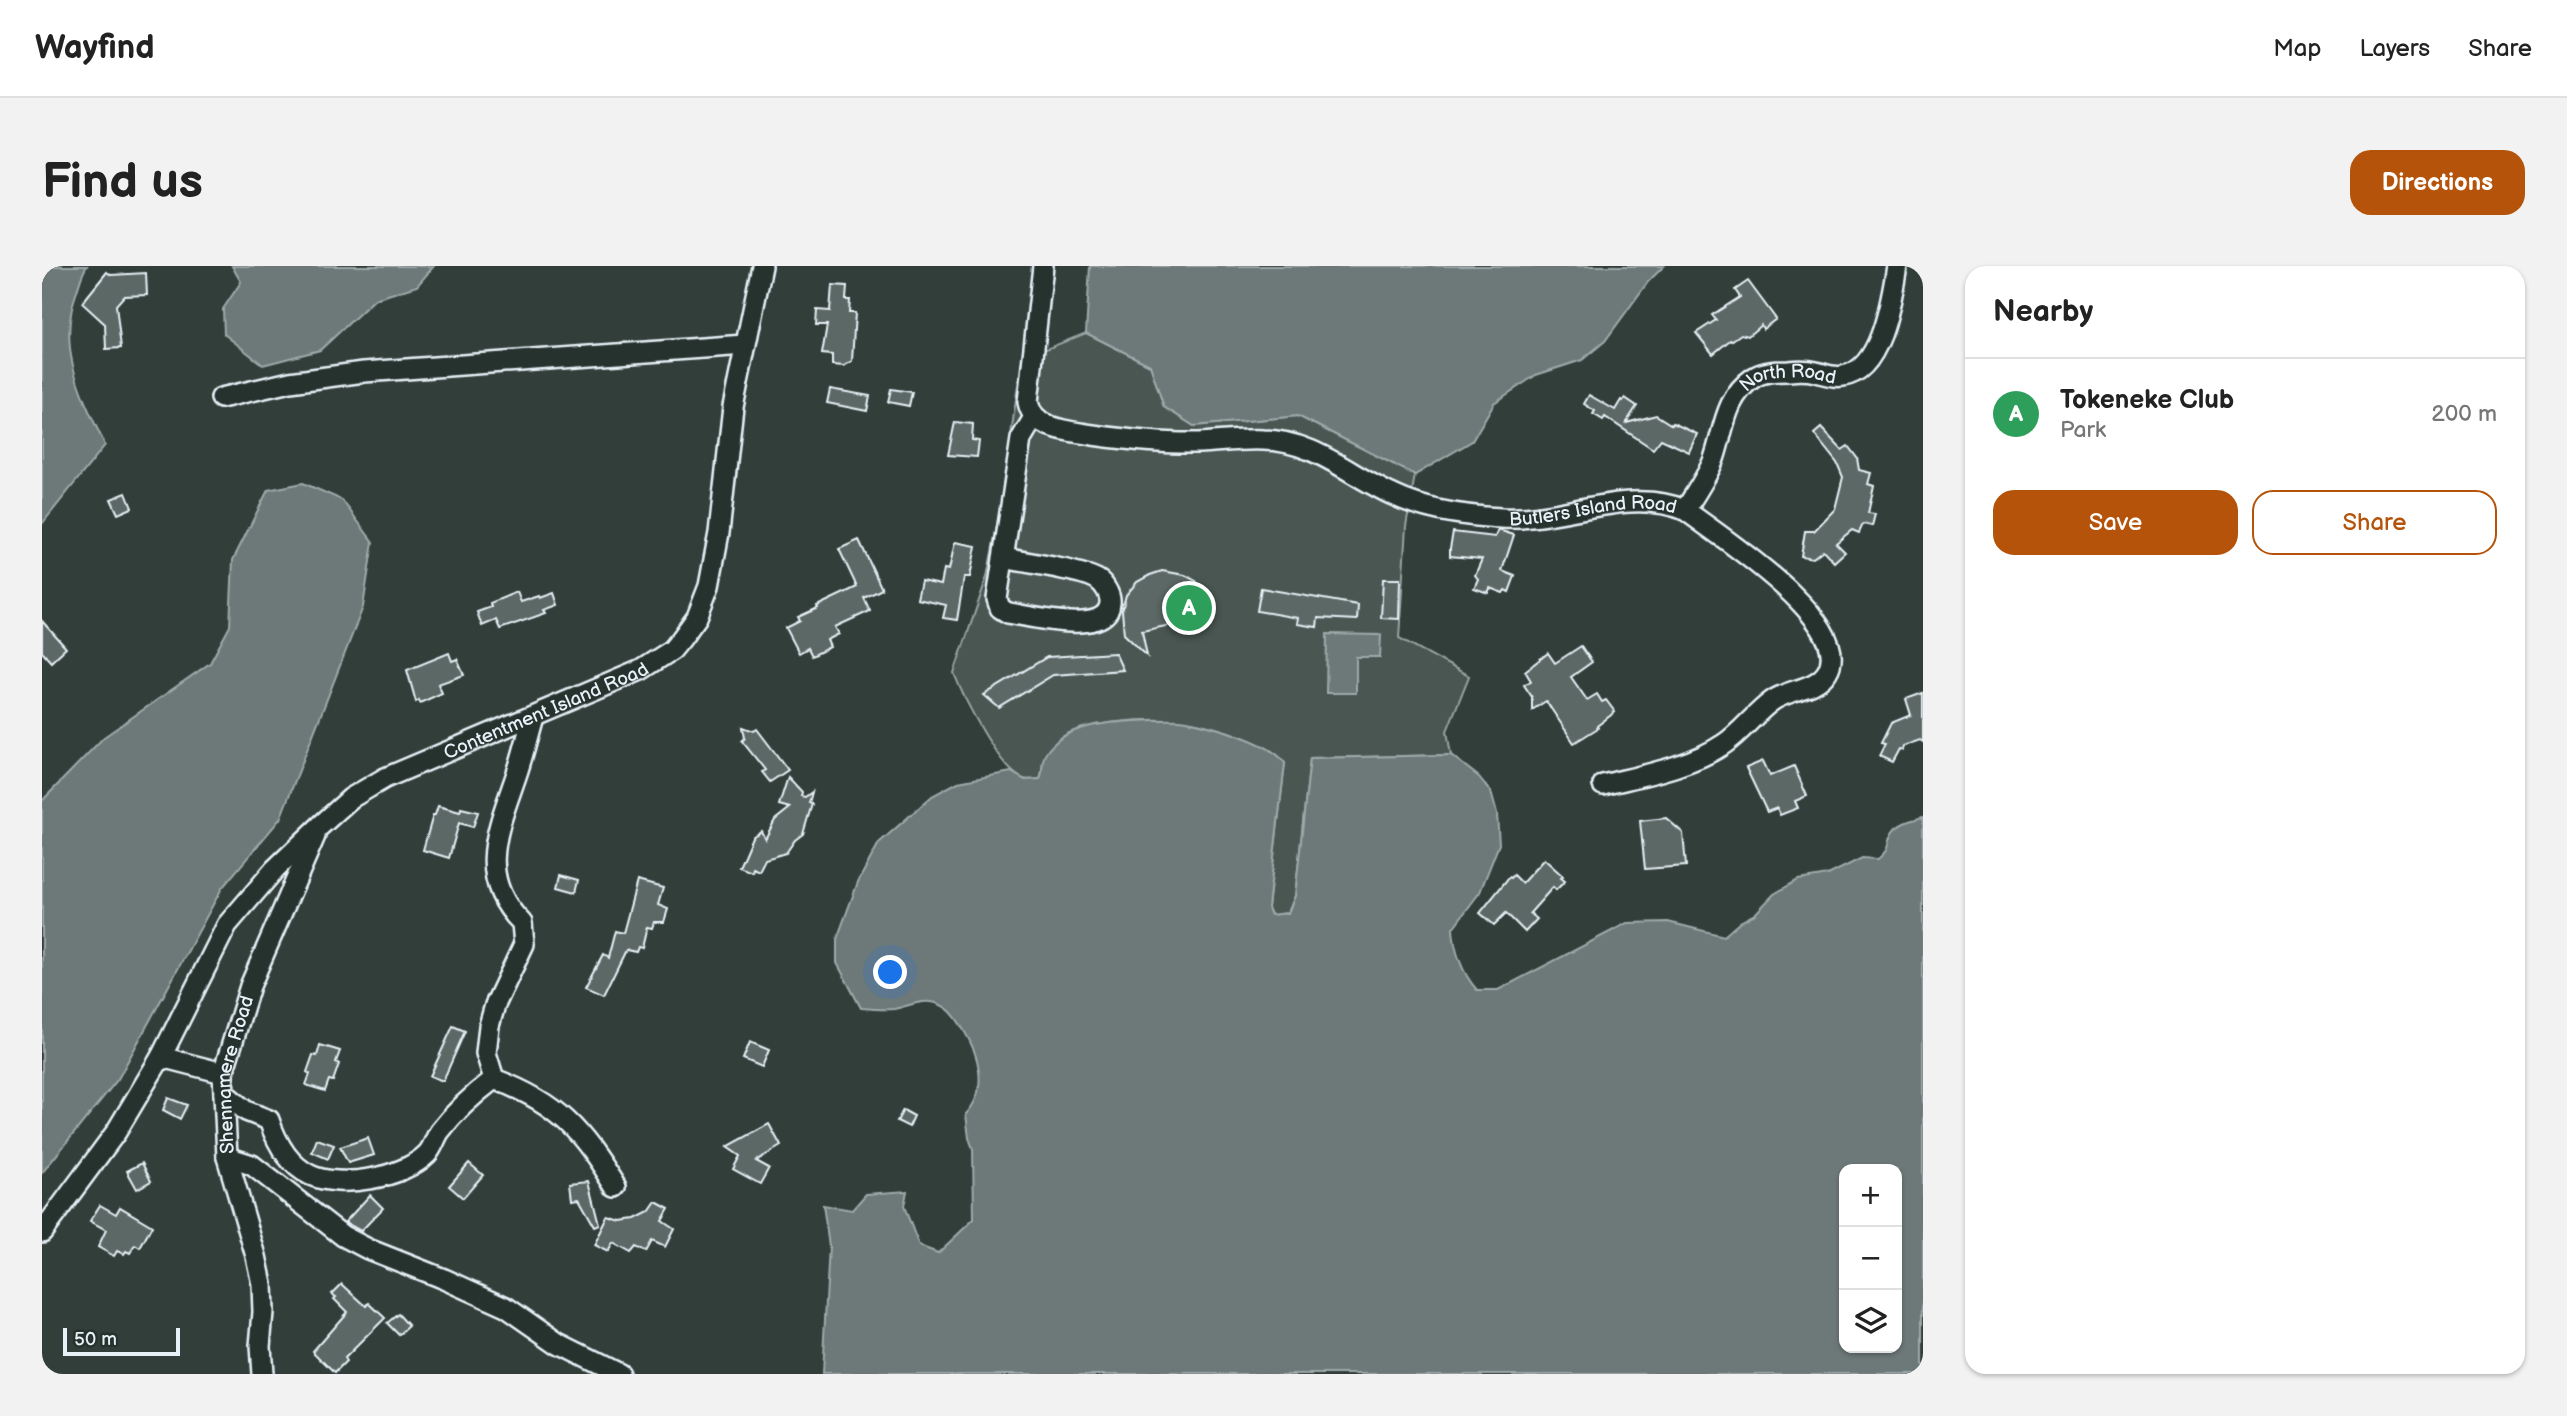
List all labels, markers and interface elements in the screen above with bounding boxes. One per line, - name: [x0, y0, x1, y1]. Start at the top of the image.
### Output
- text: Wayfind: [35, 28, 154, 68]
- text: Map: [2273, 34, 2321, 63]
- text: Layers: [2359, 34, 2430, 63]
- text: Share: [2468, 34, 2532, 63]
- button: Directions: [2350, 150, 2525, 215]
- text: Find us: [42, 153, 203, 212]
- text: Nearby: [1993, 294, 2093, 330]
- street label: North Road: [1735, 360, 1838, 397]
- text: Tokeneke Club: [2060, 385, 2234, 416]
- text: A: [2009, 400, 2023, 428]
- text: 200 m: [2431, 400, 2497, 428]
- text: Park: [2060, 416, 2106, 444]
- button: Save: [1993, 490, 2238, 555]
- button: Share: [2252, 490, 2497, 555]
- street label: Butlers Island Road: [1509, 492, 1679, 531]
- pin: A: [1166, 582, 1212, 634]
- street label: Contentment Island Road: [441, 658, 653, 765]
- your location: [873, 955, 907, 989]
- street label: Shennamere Road: [213, 993, 259, 1154]
- map controls: [1839, 1164, 1902, 1353]
- button: +: [1839, 1164, 1902, 1227]
- button: −: [1839, 1227, 1902, 1290]
- button: layers: [1839, 1290, 1902, 1353]
- scale bar: [63, 1325, 180, 1357]
- text: 50 m: [74, 1328, 117, 1351]

